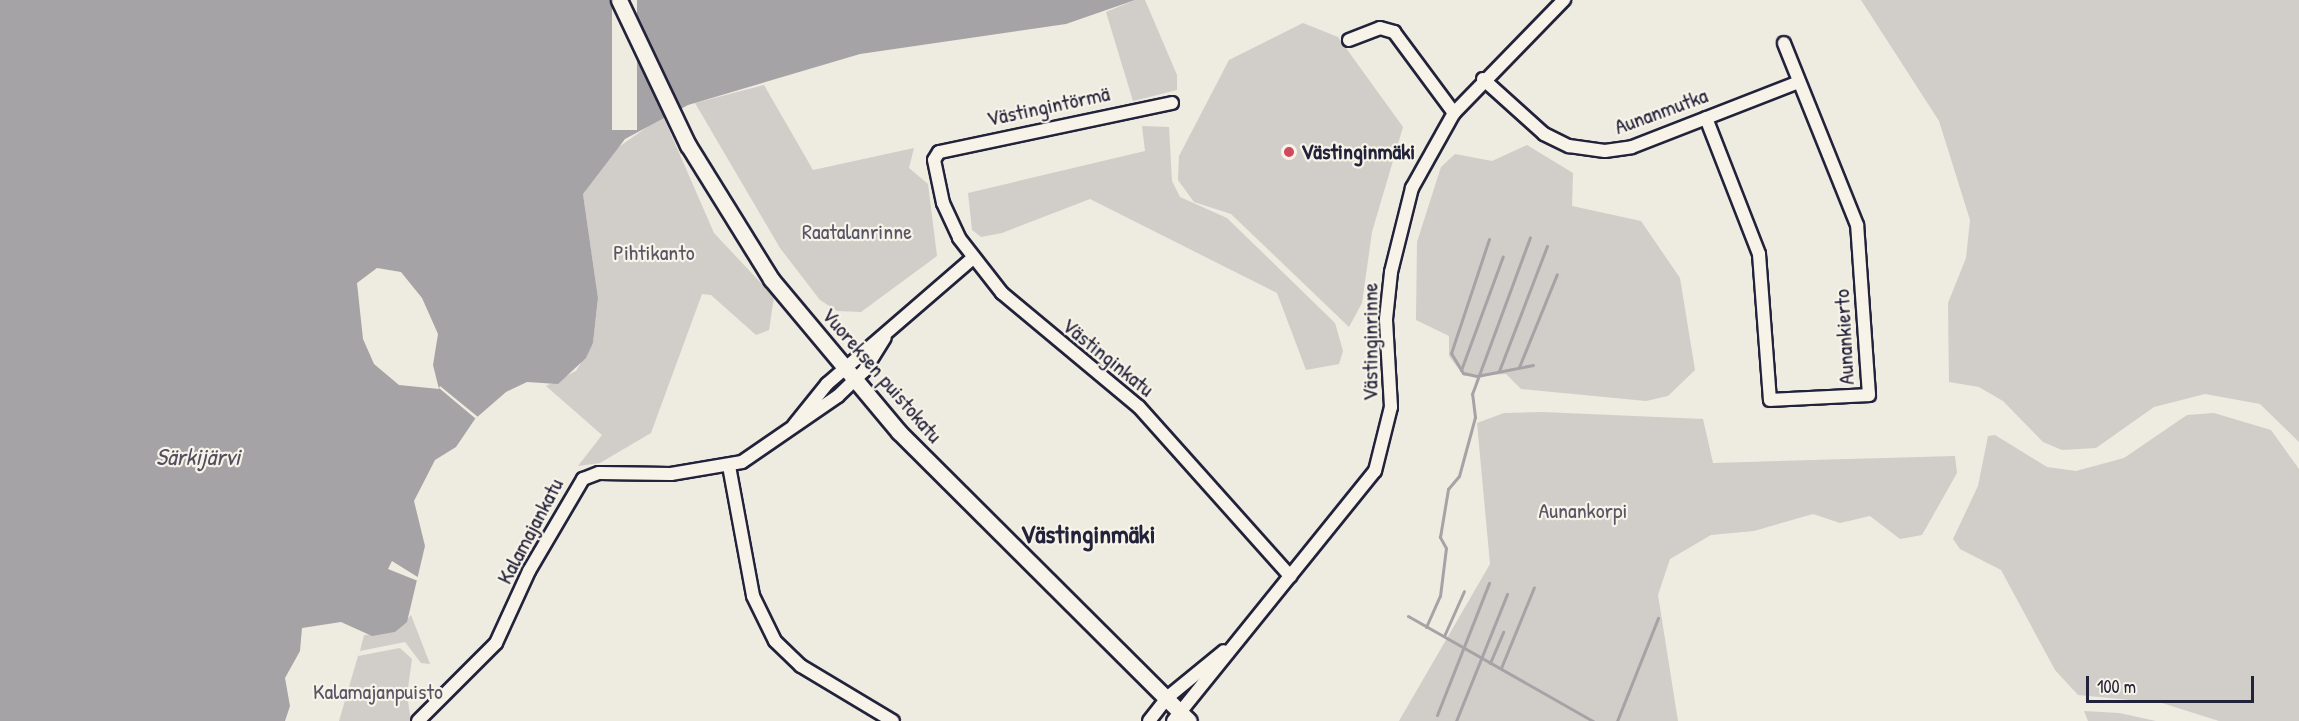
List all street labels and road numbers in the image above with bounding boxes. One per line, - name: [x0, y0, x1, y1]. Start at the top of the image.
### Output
- street label: Västingintörmä: [984, 80, 1112, 132]
- street label: Aunanmutka: [1611, 82, 1711, 140]
- street label: Västinginrinne: [1357, 283, 1383, 401]
- street label: Aunankierto: [1828, 288, 1860, 386]
- street label: Vuoreksen puistokatu: [816, 302, 948, 448]
- street label: Västinginkatu: [1057, 312, 1159, 402]
- street label: Kalamajankatu: [491, 474, 569, 588]

